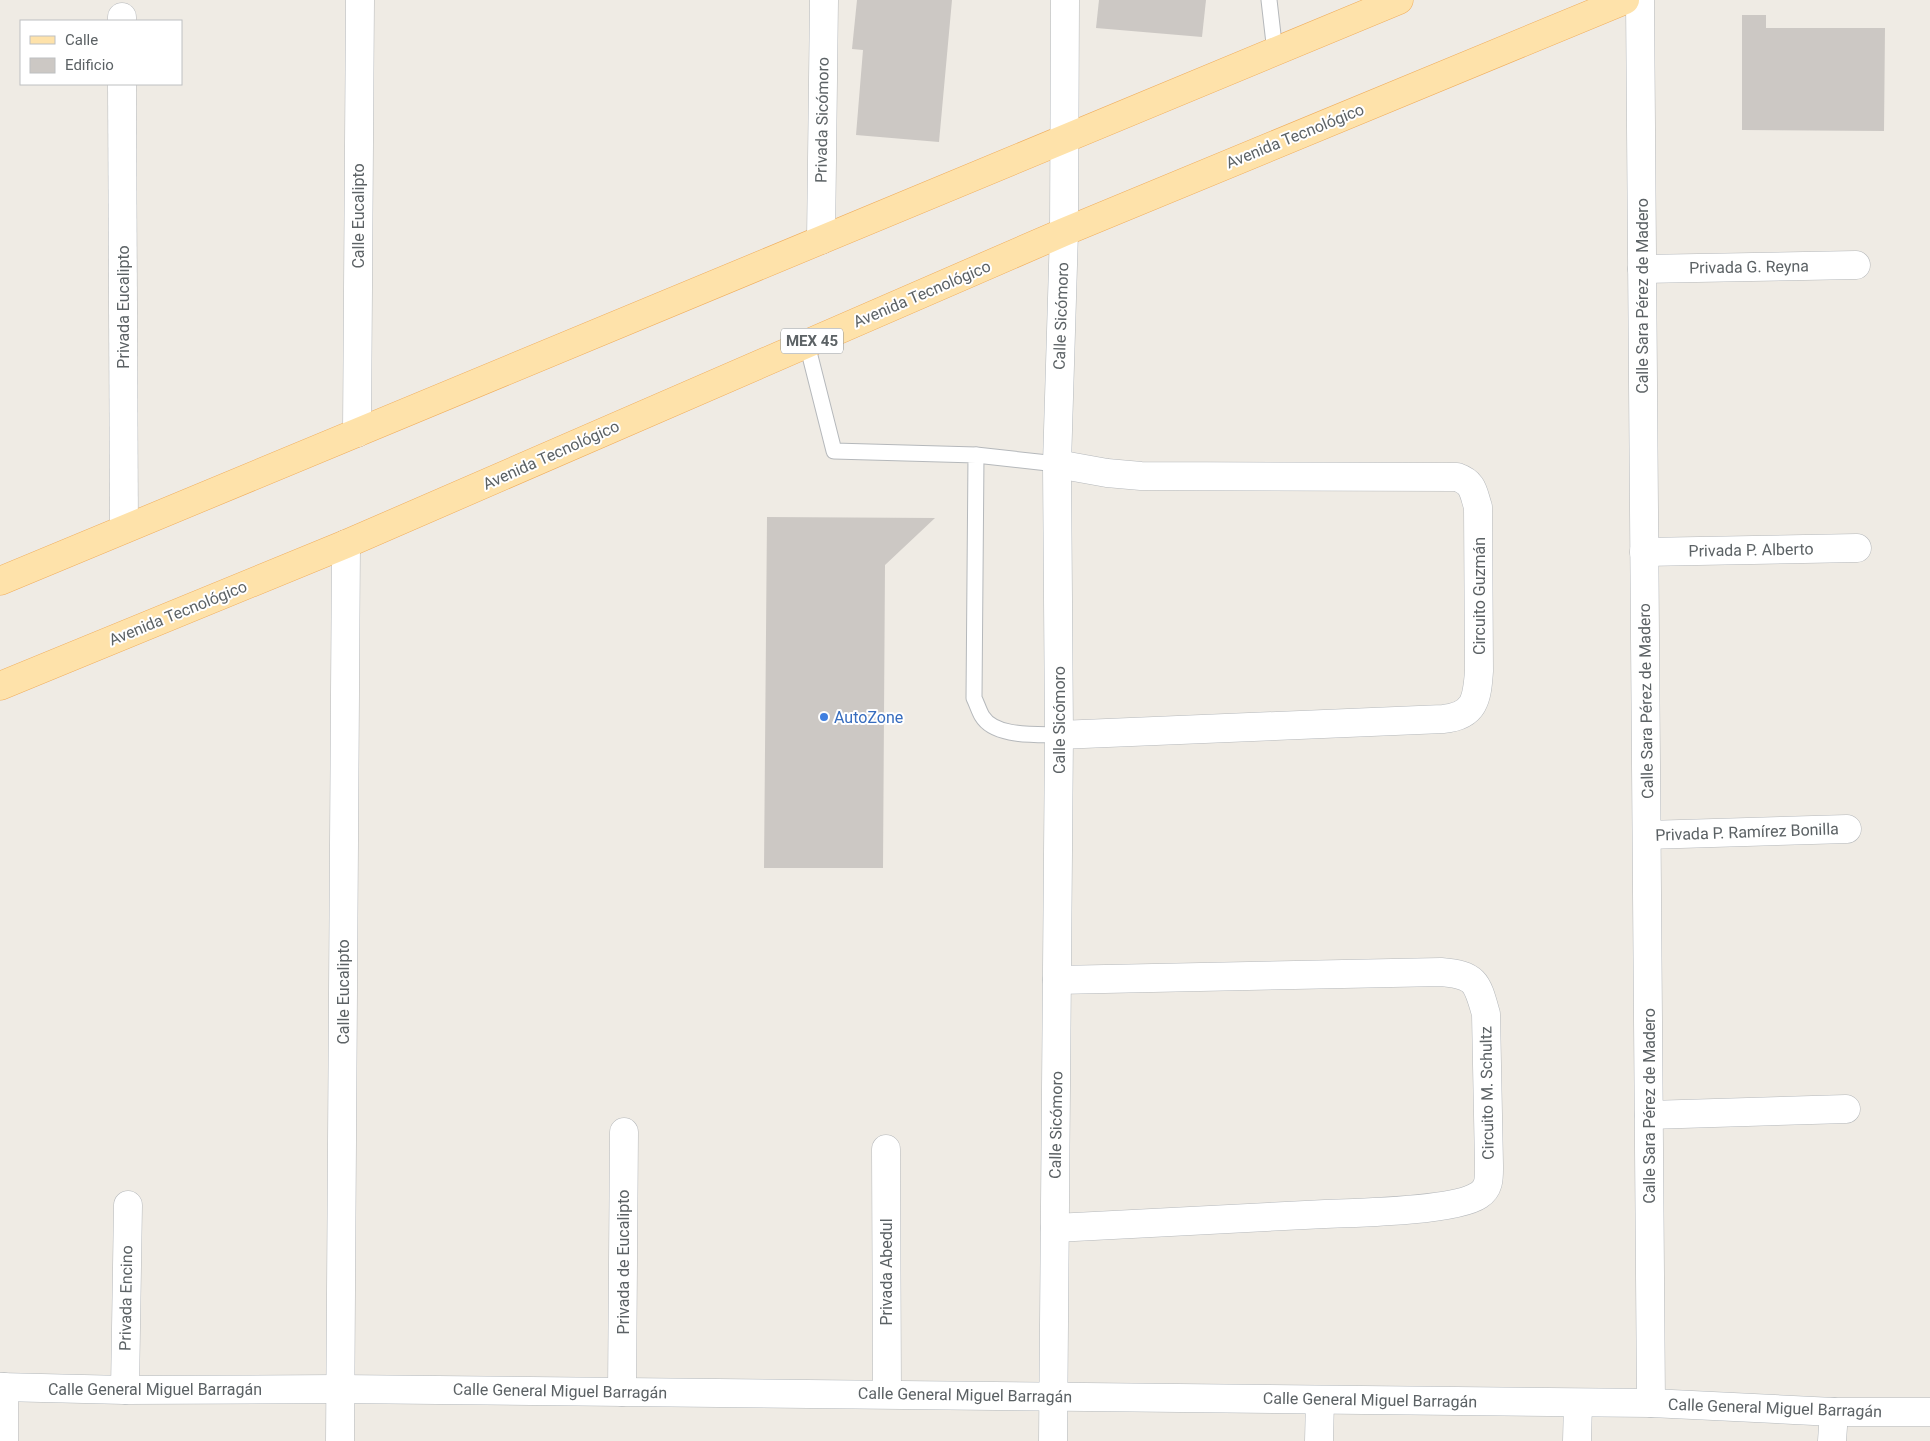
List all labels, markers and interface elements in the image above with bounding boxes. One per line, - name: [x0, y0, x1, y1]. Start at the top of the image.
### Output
- legend: [20, 20, 182, 85]
- text: Calle: [65, 31, 98, 49]
- text: Edificio: [65, 56, 114, 74]
- street label: Privada Sicómoro: [811, 57, 833, 183]
- street label: Avenida Tecnológico: [1223, 100, 1367, 172]
- street label: Calle Eucalipto: [349, 163, 368, 269]
- street label: Calle Sara Pérez de Madero: [1633, 198, 1652, 394]
- street label: Privada Eucalipto: [114, 245, 133, 369]
- street label: Avenida Tecnológico: [851, 256, 993, 332]
- street label: Privada G. Reyna: [1689, 256, 1809, 278]
- street label: Calle Sicómoro: [1050, 262, 1072, 370]
- road number: MEX 45: [781, 328, 843, 354]
- street label: Avenida Tecnológico: [480, 416, 622, 494]
- street label: Circuito Guzmán: [1470, 537, 1489, 655]
- street label: Privada P. Alberto: [1688, 539, 1814, 561]
- street label: Avenida Tecnológico: [106, 577, 250, 649]
- street label: Calle Sara Pérez de Madero: [1635, 603, 1657, 799]
- street label: Calle Sicómoro: [1050, 666, 1069, 774]
- place label: AutoZone: [834, 708, 903, 727]
- marker: AutoZone: [818, 711, 830, 723]
- street label: Privada P. Ramírez Bonilla: [1655, 819, 1839, 845]
- street label: Calle Eucalipto: [334, 939, 353, 1045]
- street label: Calle Sara Pérez de Madero: [1640, 1008, 1659, 1204]
- street label: Circuito M. Schultz: [1476, 1026, 1498, 1160]
- street label: Calle Sicómoro: [1046, 1071, 1066, 1179]
- street label: Privada de Eucalipto: [614, 1190, 633, 1334]
- street label: Privada Abedul: [877, 1218, 896, 1326]
- street label: Privada Encino: [116, 1245, 136, 1351]
- street label: Calle General Miguel Barragán: [48, 1380, 262, 1399]
- street label: Calle General Miguel Barragán: [453, 1380, 667, 1402]
- street label: Calle General Miguel Barragán: [858, 1384, 1072, 1406]
- street label: Calle General Miguel Barragán: [1263, 1389, 1477, 1411]
- street label: Calle General Miguel Barragán: [1668, 1395, 1882, 1421]

